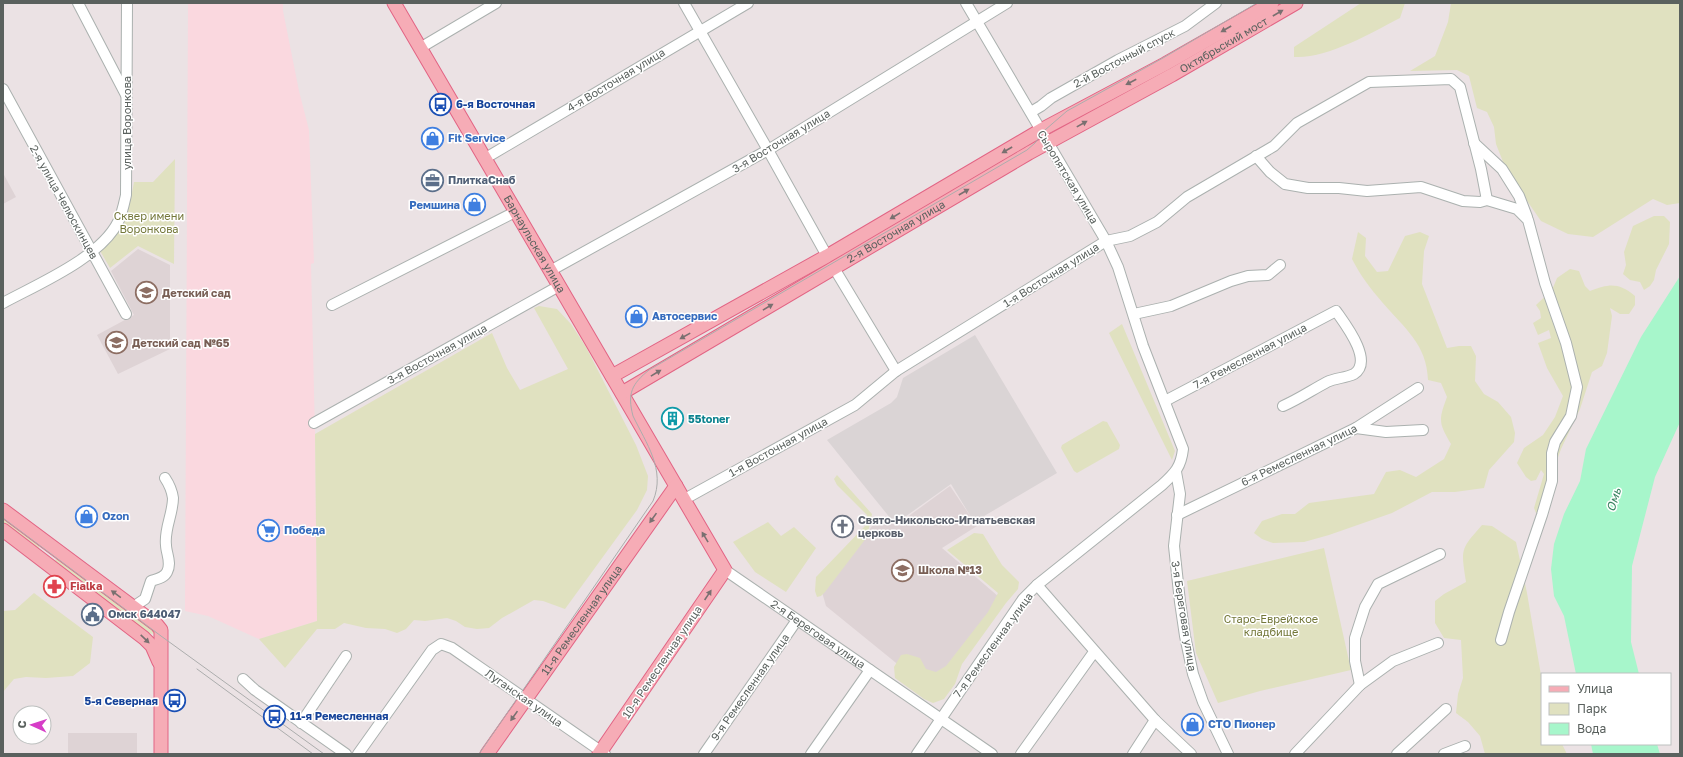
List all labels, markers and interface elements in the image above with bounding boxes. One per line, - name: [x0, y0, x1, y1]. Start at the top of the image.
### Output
- one-way arrow: [1272, 10, 1284, 17]
- street label: Октябрьский мост: [1177, 14, 1270, 75]
- street label: 2-й Восточный спуск: [1071, 25, 1177, 90]
- one-way arrow: [1220, 26, 1232, 33]
- street label: 4-я Восточная улица: [564, 45, 667, 114]
- street label: улица Воронкова: [120, 76, 133, 170]
- one-way arrow: [1125, 79, 1137, 86]
- bus stop icon: 6-я Восточная: [428, 91, 454, 117]
- place label: 6-я Восточная: [456, 97, 535, 110]
- street label: 3-я Восточная улица: [729, 106, 832, 175]
- one-way arrow: [1076, 121, 1088, 128]
- shop icon: Fit Service: [420, 125, 446, 151]
- street label: Сыропятская улица: [1035, 128, 1101, 226]
- place label: Fit Service: [448, 131, 506, 144]
- street label: 2-я улица Челюскинцев: [28, 142, 101, 261]
- one-way arrow: [1001, 147, 1013, 154]
- office icon: ПлиткаСнаб: [420, 167, 446, 193]
- place label: ПлиткаСнаб: [448, 173, 516, 186]
- one-way arrow: [958, 188, 970, 195]
- shop icon: Ремшина: [462, 192, 488, 218]
- street label: Барнаульская улица: [501, 192, 569, 295]
- street label: 2-я Восточная улица: [844, 197, 947, 265]
- place label: Ремшина: [409, 198, 460, 211]
- park label: Сквер имени Воронкова: [114, 209, 184, 235]
- one-way arrow: [889, 213, 901, 220]
- street label: 1-я Восточная улица: [1000, 240, 1101, 309]
- school or university icon: Детский сад: [133, 280, 159, 306]
- place label: Детский сад: [162, 286, 231, 299]
- shop icon: Автосервис: [624, 303, 650, 329]
- one-way arrow: [762, 304, 774, 311]
- place label: Автосервис: [652, 309, 718, 322]
- street label: 7-я Ремесленная улица: [1191, 320, 1309, 391]
- street label: 3-я Восточная улица: [385, 321, 489, 386]
- school or university icon: Детский сад №65: [103, 330, 129, 356]
- one-way arrow: [679, 332, 690, 339]
- place label: Детский сад №65: [132, 336, 230, 349]
- one-way arrow: [650, 370, 662, 377]
- building icon: 55toner: [660, 406, 686, 432]
- place label: 55toner: [688, 412, 731, 425]
- street label: 1-я Восточная улица: [726, 414, 829, 479]
- street label: 6-я Ремесленная улица: [1239, 421, 1359, 488]
- water label: Омь: [1603, 486, 1624, 513]
- shop icon: Ozon: [73, 503, 99, 529]
- place label: Ozon: [102, 509, 130, 522]
- one-way arrow: [649, 512, 657, 523]
- church icon: Свято-Никольско-Игнатьевская церковь: [829, 513, 855, 539]
- place label: Свято-Никольско-Игнатьевская церковь: [858, 513, 1035, 539]
- supermarket icon: Победа: [256, 517, 282, 543]
- place label: Победа: [284, 523, 325, 536]
- one-way arrow: [701, 532, 709, 542]
- school or university icon: Школа №13: [890, 557, 916, 583]
- street label: 3-я Береговая улица: [1169, 560, 1200, 672]
- street label: 11-я Ремесленная улица: [538, 562, 624, 677]
- place label: Школа №13: [918, 563, 982, 576]
- pharmacy icon: Fialka: [41, 573, 67, 599]
- place label: Fialka: [70, 579, 102, 592]
- one-way arrow: [704, 589, 712, 600]
- one-way arrow: [111, 590, 121, 598]
- street label: 7-я Ремесленная улица: [950, 590, 1035, 700]
- street label: 2-я Береговая улица: [769, 597, 868, 671]
- public building icon: Омск 644047: [80, 601, 106, 627]
- street label: 10-я Ремесленная улица: [619, 603, 704, 720]
- place label: Омск 644047: [108, 607, 181, 620]
- park label: Старо-Еврейское кладбище: [1224, 612, 1318, 638]
- street label: 9-я Ремесленная улица: [708, 631, 791, 743]
- one-way arrow: [140, 634, 150, 644]
- street label: Луганская улица: [483, 666, 565, 729]
- legend: [1541, 673, 1671, 745]
- text: Улица: [1577, 681, 1613, 696]
- bus stop icon: 5-я Северная: [161, 688, 187, 714]
- place label: 5-я Северная: [84, 694, 158, 707]
- text: Парк: [1577, 701, 1607, 716]
- bus stop icon: 11-я Ремесленная: [261, 703, 287, 729]
- north arrow: [12, 705, 52, 745]
- place label: 11-я Ремесленная: [290, 709, 388, 722]
- one-way arrow: [510, 710, 518, 721]
- shop icon: СТО Пионер: [1179, 711, 1205, 737]
- place label: СТО Пионер: [1208, 717, 1276, 730]
- text: С: [15, 720, 28, 729]
- text: Вода: [1577, 721, 1606, 736]

